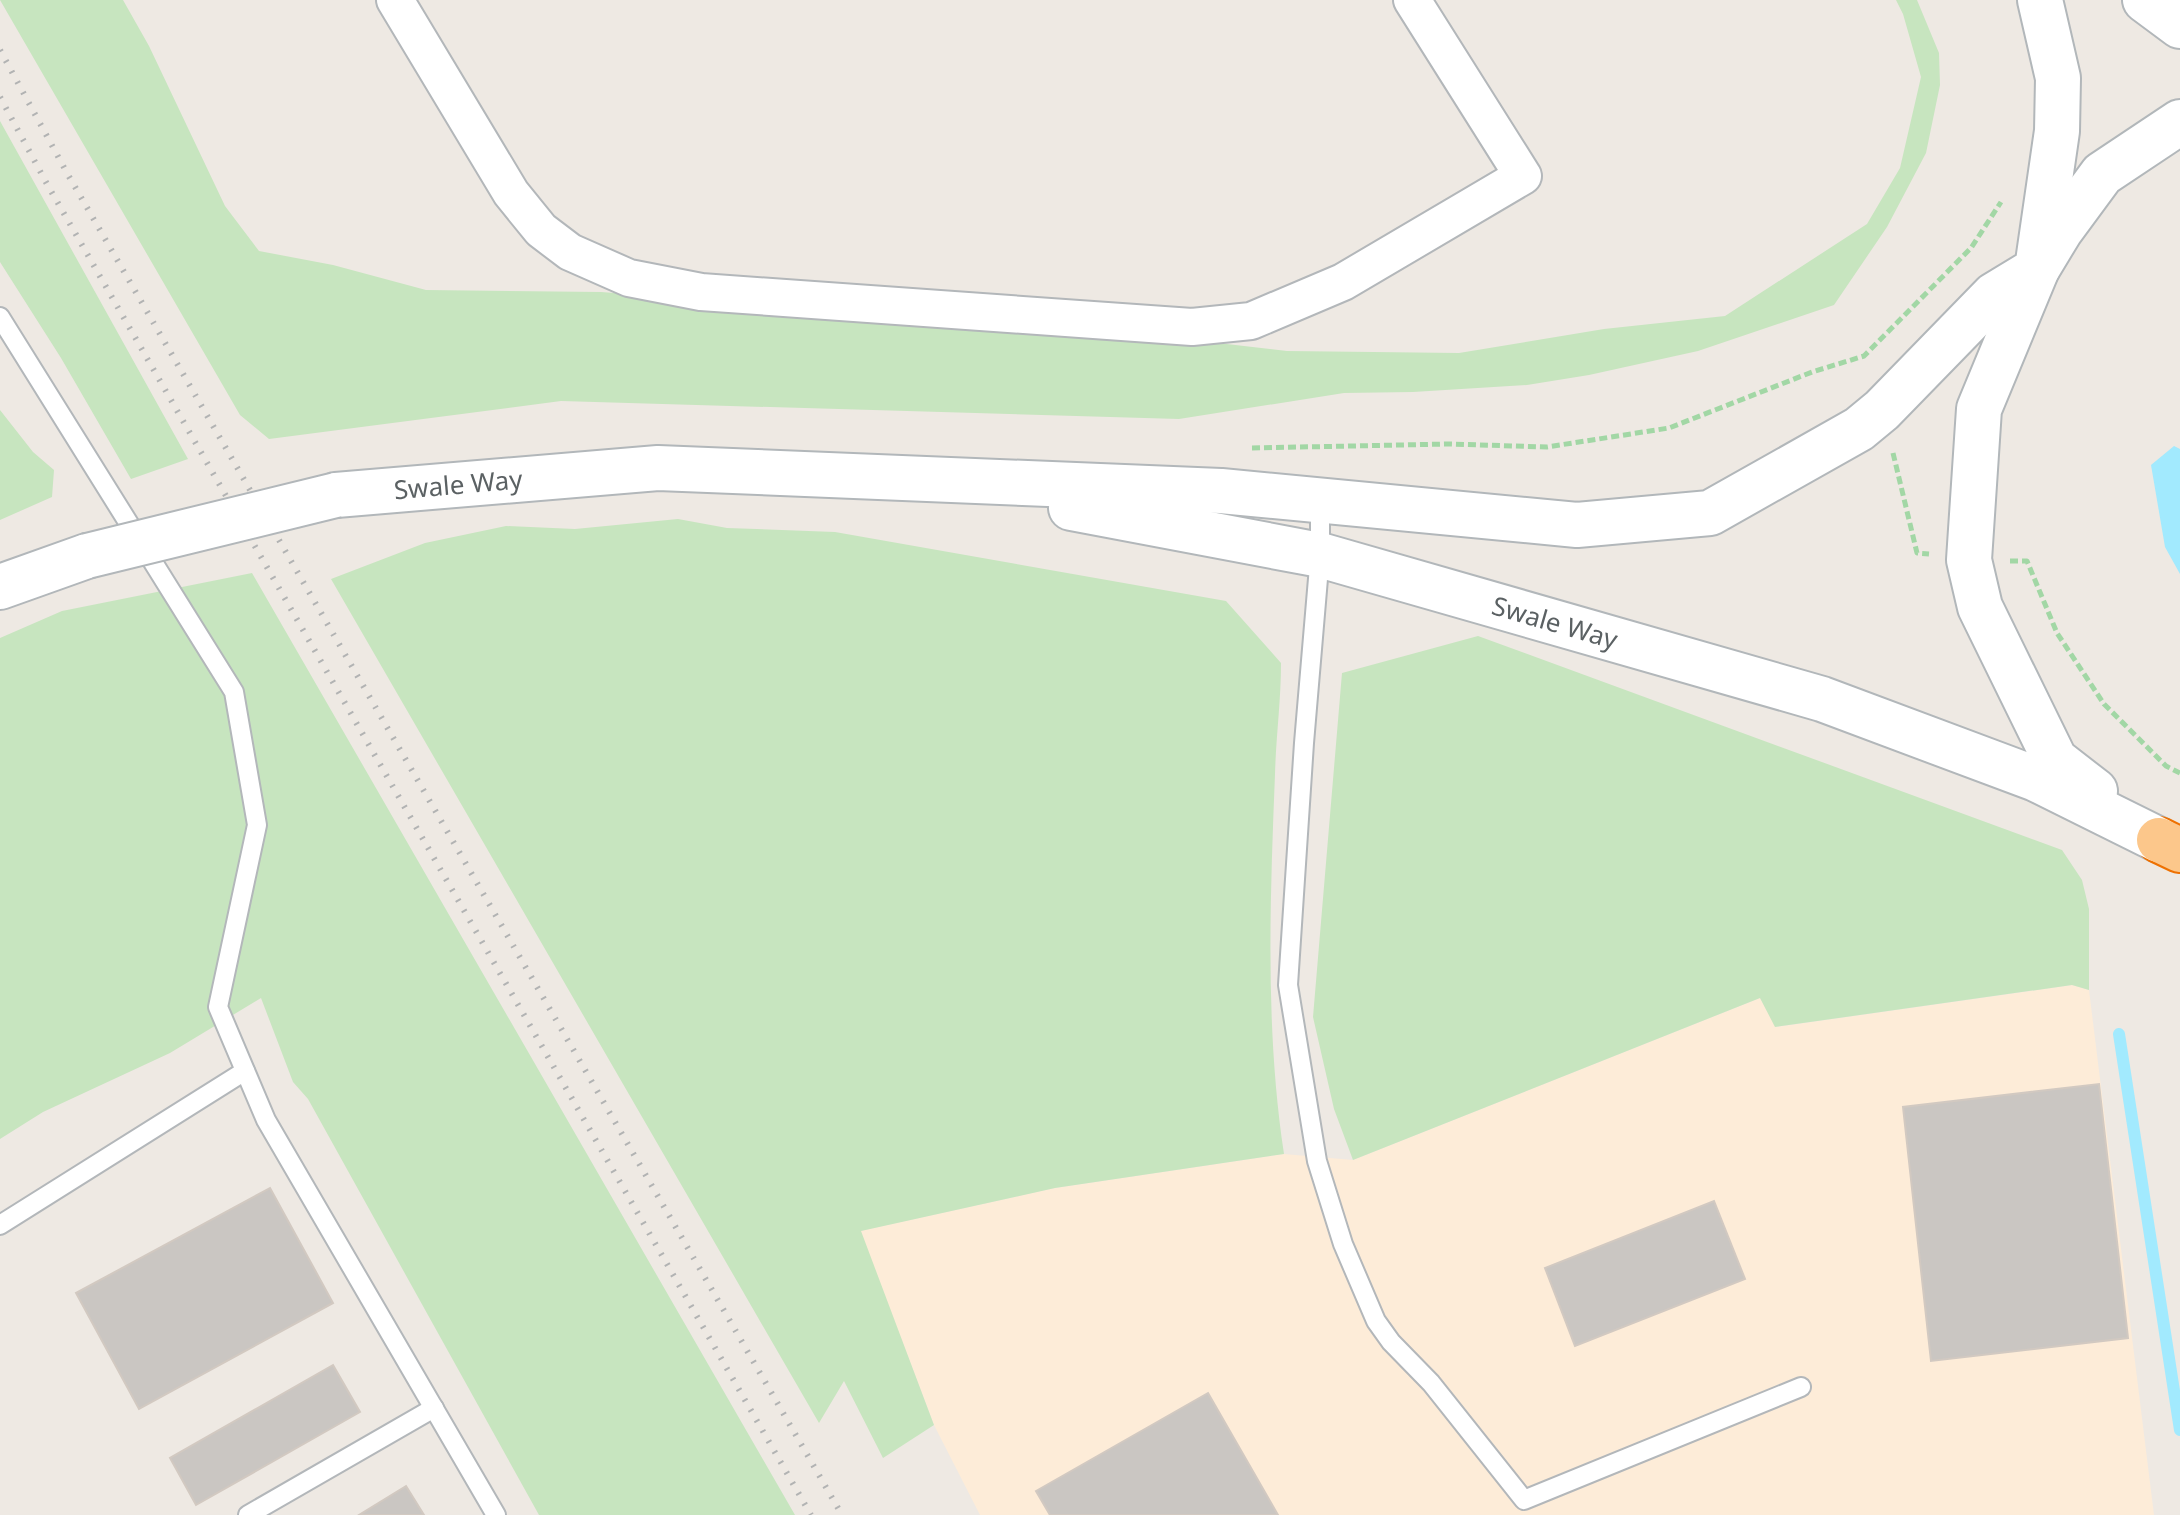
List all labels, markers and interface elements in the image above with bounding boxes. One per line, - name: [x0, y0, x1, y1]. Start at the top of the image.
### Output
- street label: Swale Way: [392, 460, 525, 508]
- street label: Swale Way: [1488, 587, 1623, 657]

